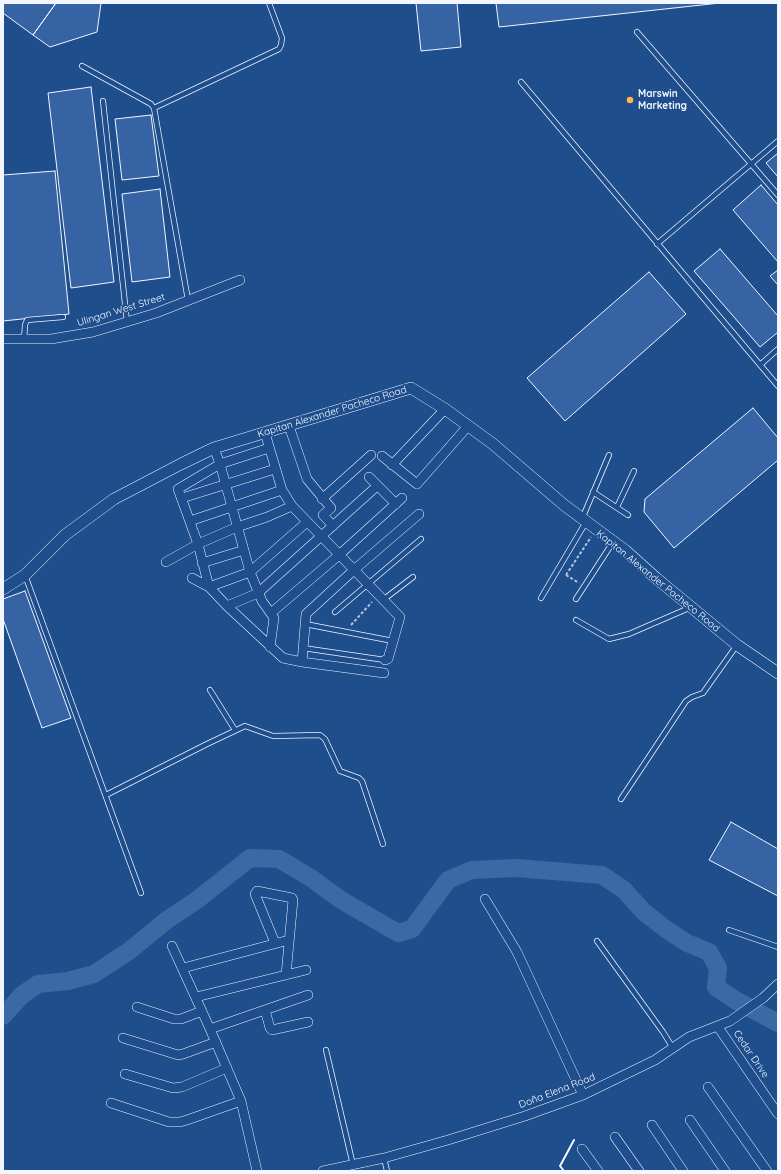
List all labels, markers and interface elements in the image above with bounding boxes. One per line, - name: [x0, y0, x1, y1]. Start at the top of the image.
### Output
- place label: Marswin Marketing: [638, 88, 687, 112]
- marker: Marswin Marketing: [625, 95, 635, 105]
- street label: Ulingan West Street: [76, 291, 166, 329]
- street label: Kapitan Alexander Pacheco Road: [256, 384, 408, 440]
- street label: Kapitan Alexander Pacheco Road: [594, 527, 722, 635]
- street label: Cedar Drive: [731, 1028, 771, 1080]
- street label: Doña Elena Road: [517, 1071, 597, 1111]

